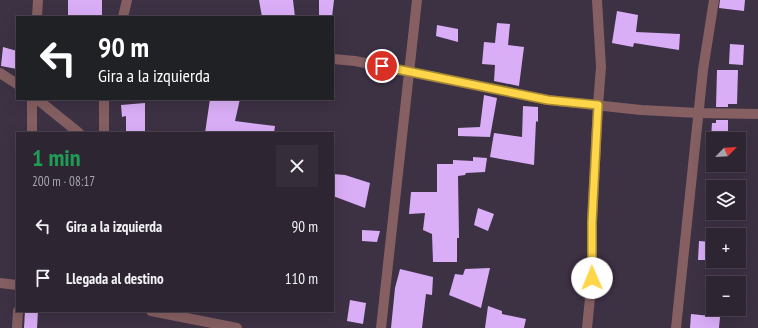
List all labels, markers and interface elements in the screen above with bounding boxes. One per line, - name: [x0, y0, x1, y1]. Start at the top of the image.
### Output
- text: 90 m: [98, 28, 149, 65]
- icon: left: [32, 32, 84, 84]
- pin: [365, 49, 399, 83]
- icon: arrive: [371, 55, 393, 77]
- text: Gira a la izquierda: [98, 64, 210, 87]
- north arrow: [706, 132, 746, 172]
- map controls: [706, 132, 746, 316]
- text: 1 min: [32, 142, 80, 173]
- button: close: [276, 145, 318, 187]
- text: 200 m · 08:17: [32, 173, 95, 190]
- button: layers: [706, 180, 746, 220]
- icon: left: [32, 215, 54, 237]
- text: Gira a la izquierda: [66, 217, 162, 236]
- text: 90 m: [292, 217, 318, 236]
- button: +: [706, 228, 746, 268]
- position arrow: [571, 257, 613, 299]
- icon: arrive: [32, 267, 54, 289]
- text: Llegada al destino: [66, 269, 164, 288]
- text: 110 m: [285, 269, 318, 288]
- button: −: [706, 276, 746, 316]

